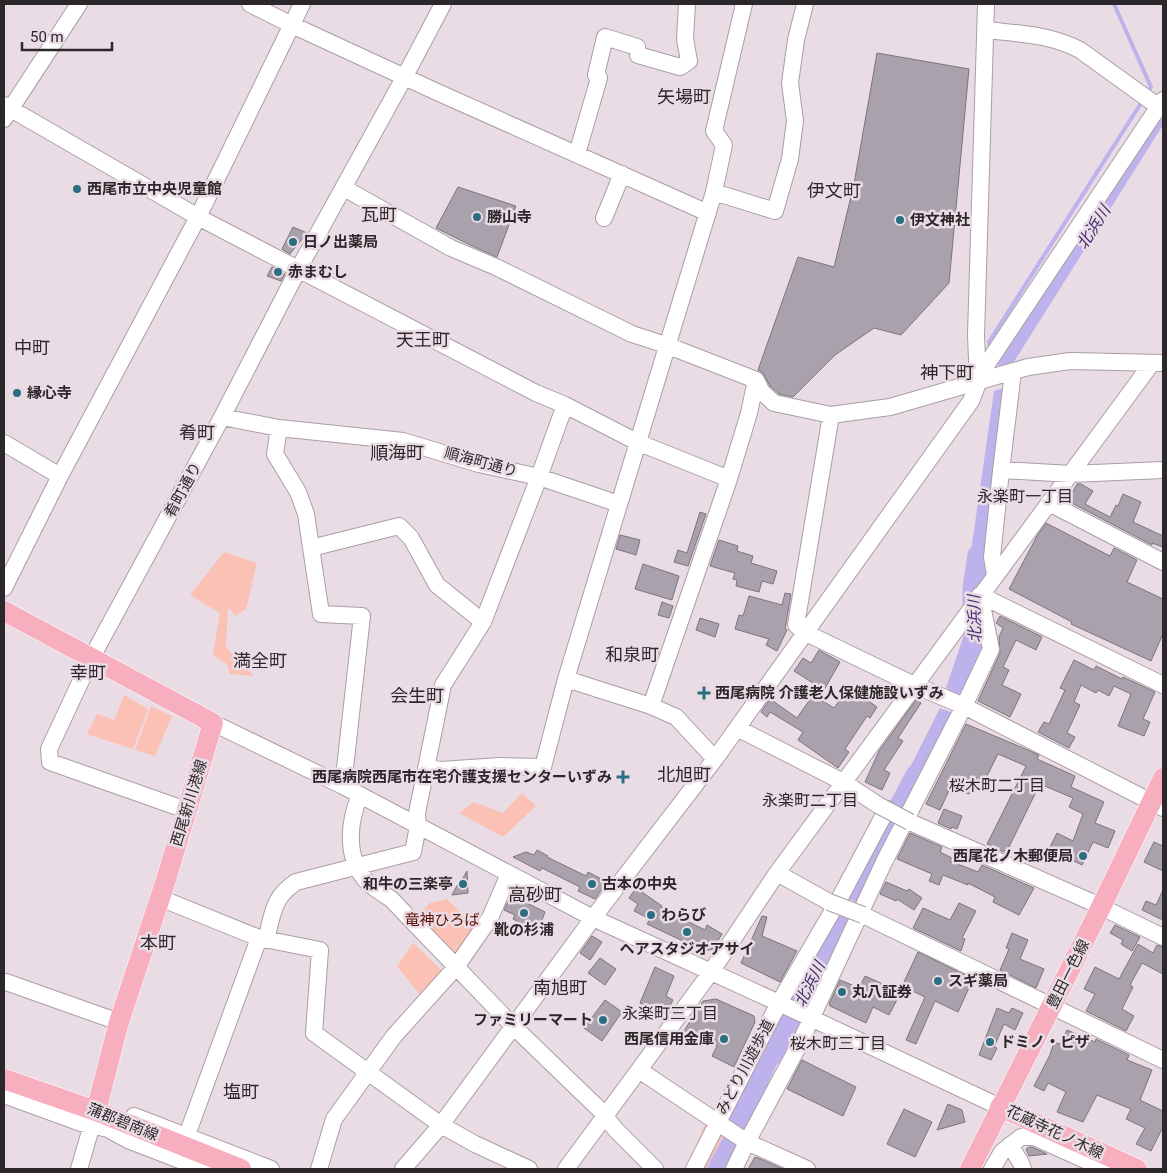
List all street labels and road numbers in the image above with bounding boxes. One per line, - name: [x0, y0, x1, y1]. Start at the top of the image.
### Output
- street label: 順海町通り: [442, 444, 520, 480]
- street label: 肴町通り: [161, 459, 205, 521]
- street label: 西尾新川港線: [167, 757, 211, 849]
- street label: 豊田一色線: [1043, 936, 1093, 1012]
- street label: みどり川遊歩道: [712, 1016, 778, 1118]
- street label: 蒲郡碧南線: [85, 1100, 161, 1144]
- street label: 花蔵寺花ノ木線: [1004, 1102, 1106, 1162]

